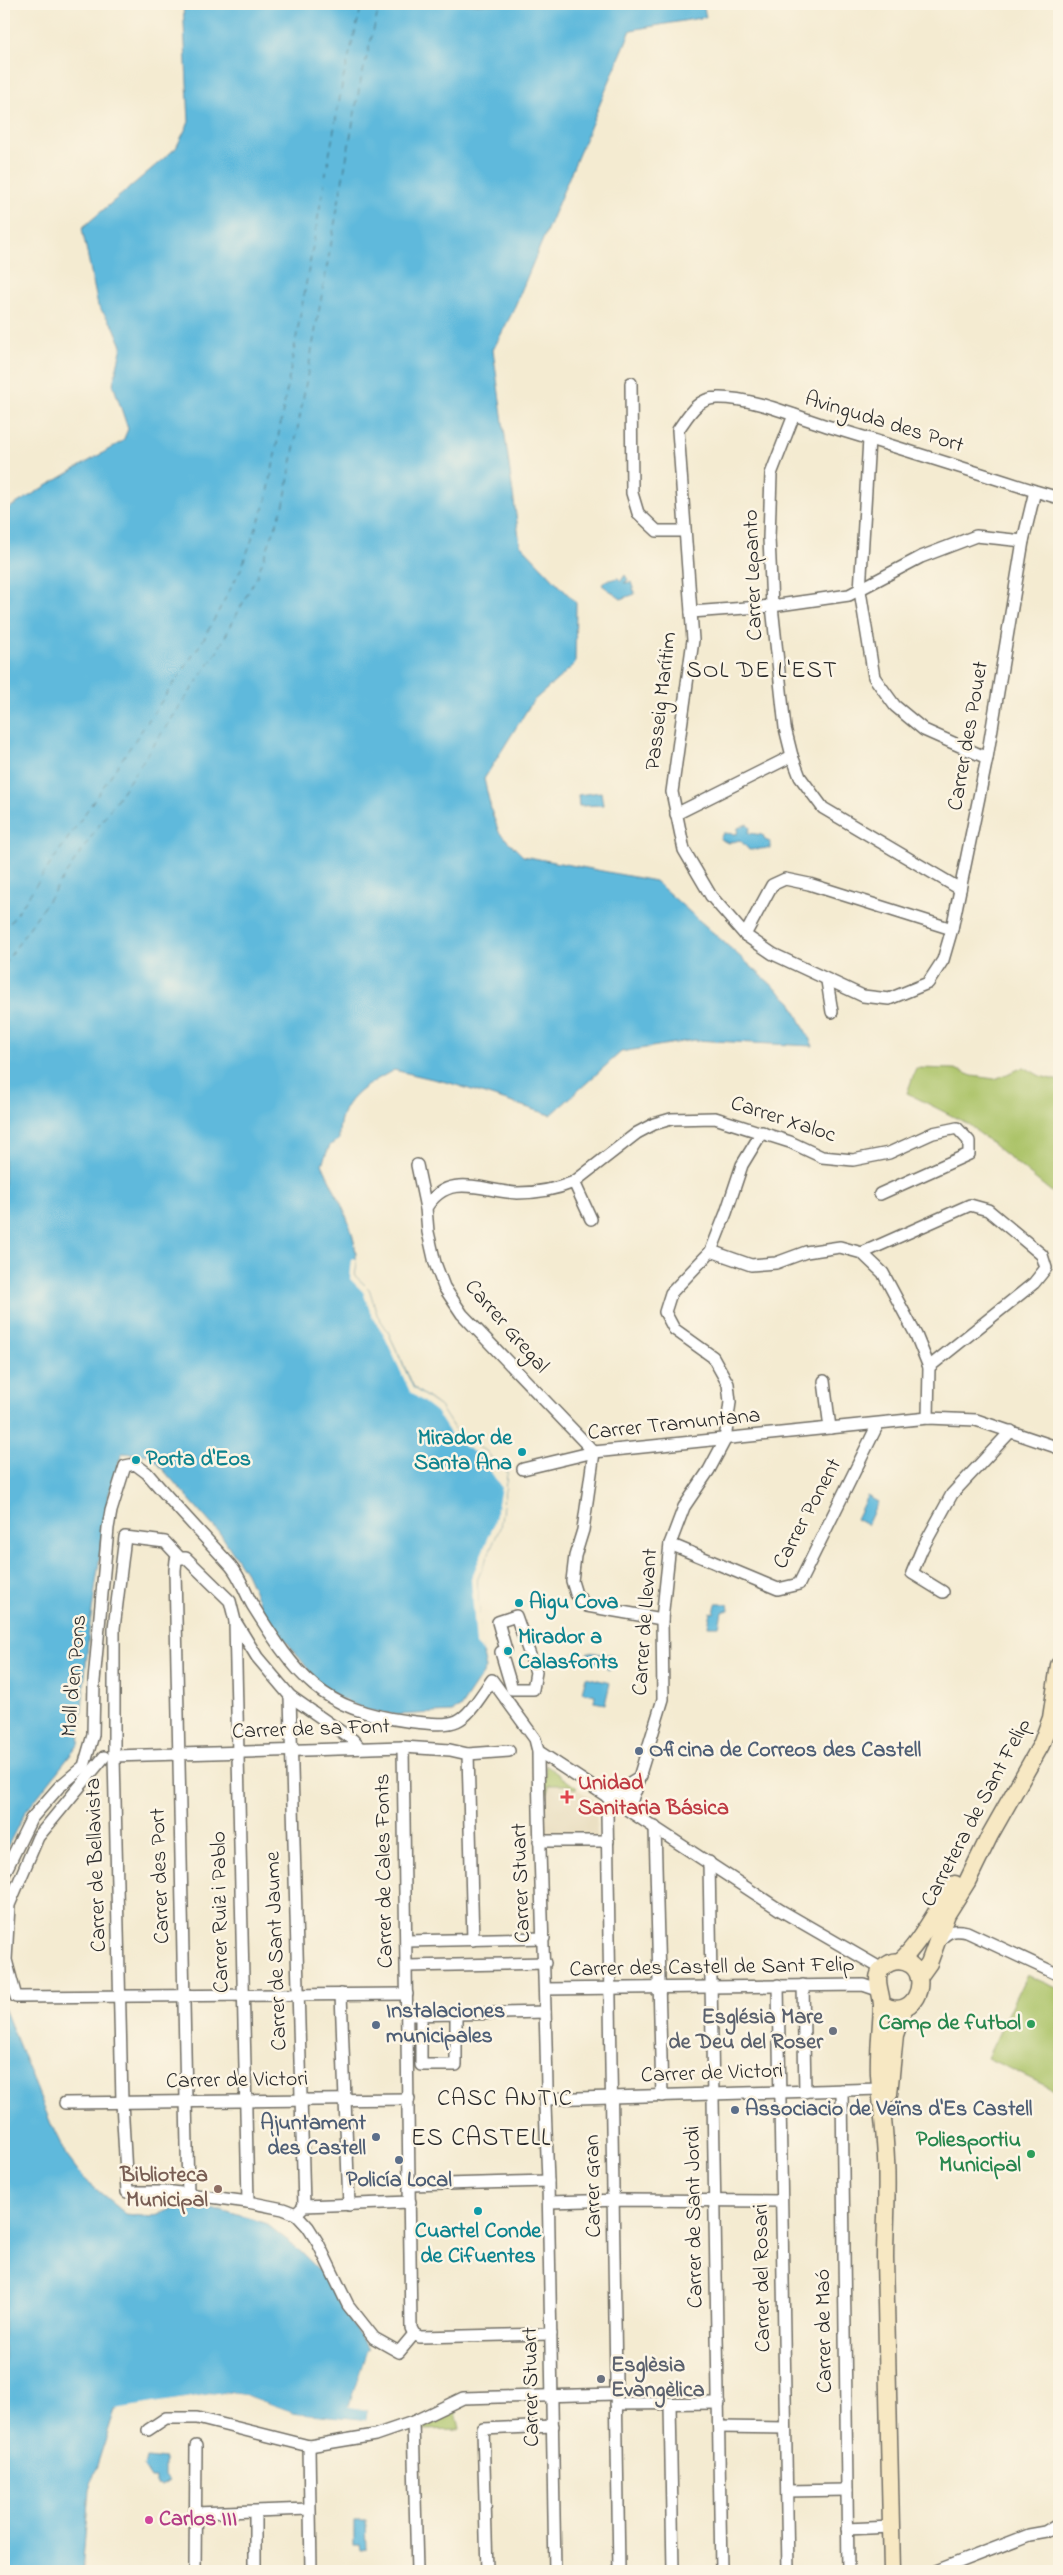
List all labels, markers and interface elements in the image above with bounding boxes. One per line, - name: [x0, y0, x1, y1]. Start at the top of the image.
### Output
- street label: Avinguda des Port: [800, 384, 968, 464]
- street label: Carrer Lepanto: [736, 509, 772, 641]
- street label: Passeig Marítim: [638, 630, 687, 772]
- district label: SOL DE L'EST: [686, 654, 838, 689]
- street label: Carrer des Pouet: [940, 658, 998, 813]
- street label: Carrer Xaloc: [726, 1088, 840, 1152]
- street label: Carrer Gregal: [455, 1273, 556, 1382]
- street label: Carrer Tramuntana: [586, 1400, 762, 1450]
- place label: Mirador de Santa Ana: [414, 1423, 513, 1480]
- place label: Porta d'Eos: [146, 1444, 251, 1476]
- marker: Mirador de Santa Ana: [516, 1446, 528, 1458]
- street label: Carrer Ponent: [765, 1452, 851, 1575]
- marker: Porta d'Eos: [130, 1454, 142, 1466]
- street label: Carrer de Llevant: [625, 1547, 667, 1697]
- place label: Aigu Cova: [529, 1587, 618, 1620]
- marker: Aigu Cova: [513, 1597, 525, 1609]
- street label: Moll d'en Pons: [54, 1613, 96, 1739]
- place label: Mirador a Calasfonts: [518, 1622, 619, 1679]
- marker: Mirador a Calasfonts: [502, 1645, 514, 1657]
- street label: Carrer de sa Font: [231, 1711, 391, 1749]
- street label: Carretera de Sant Felip: [914, 1713, 1040, 1913]
- place label: Oficina de Correos des Castell: [649, 1735, 921, 1767]
- marker: Oficina de Correos des Castell: [633, 1745, 645, 1757]
- place label: Unidad Sanitaria Básica: [578, 1768, 729, 1825]
- street label: Carrer de Cales Fonts: [367, 1773, 403, 1969]
- street label: Carrer de Bellavista: [78, 1777, 116, 1953]
- marker: Unidad Sanitaria Básica: [560, 1790, 574, 1804]
- street label: Carrer des Port: [143, 1807, 179, 1944]
- street label: Carrer Stuart: [504, 1822, 540, 1943]
- street label: Carrer Ruiz i Pablo: [204, 1831, 238, 1993]
- street label: Carrer de Sant Jaume: [258, 1851, 296, 2051]
- street label: Carrer des Castell de Sant Felip: [569, 1950, 855, 1986]
- place label: Instalaciones municipales: [386, 1996, 505, 2053]
- place label: Església Mare de Deu del Roser: [668, 2002, 824, 2059]
- place label: Camp de futbol: [879, 2008, 1021, 2040]
- marker: Camp de futbol: [1025, 2018, 1037, 2030]
- marker: Instalaciones municipales: [370, 2019, 382, 2031]
- marker: Església Mare de Deu del Roser: [827, 2025, 839, 2037]
- street label: Carrer de Victori: [640, 2056, 784, 2092]
- street label: Carrer de Victori: [166, 2064, 308, 2098]
- district label: CASC ANTIC: [437, 2082, 573, 2117]
- place label: Associacio de Veïns d'Es Castell: [745, 2094, 1033, 2126]
- marker: Associacio de Veïns d'Es Castell: [729, 2104, 741, 2116]
- place label: Ajuntament des Castell: [260, 2108, 367, 2165]
- district label: ES CASTELL: [411, 2121, 551, 2157]
- street label: Carrer de Sant Jordi: [677, 2125, 713, 2309]
- place label: Poliesportiu Municipal: [916, 2125, 1021, 2182]
- marker: Ajuntament des Castell: [370, 2131, 382, 2143]
- street label: Carrer Gran: [577, 2134, 611, 2238]
- marker: Poliesportiu Municipal: [1025, 2148, 1037, 2160]
- marker: Policía Local: [393, 2154, 405, 2166]
- place label: Biblioteca Municipal: [119, 2160, 208, 2217]
- place label: Policía Local: [346, 2165, 452, 2197]
- marker: Biblioteca Municipal: [212, 2183, 224, 2195]
- street label: Carrer del Rosari: [746, 2203, 780, 2353]
- marker: Cuartel Conde de Cifuentes: [472, 2205, 484, 2217]
- place label: Cuartel Conde de Cifuentes: [415, 2216, 542, 2273]
- street label: Carrer de Maó: [808, 2269, 842, 2393]
- street label: Carrer Stuart: [515, 2326, 549, 2447]
- place label: Esglèsia Evangèlica: [611, 2350, 705, 2408]
- marker: Esglèsia Evangèlica: [595, 2373, 607, 2385]
- place label: Carlos III: [159, 2504, 237, 2536]
- marker: Carlos III: [143, 2514, 155, 2526]

